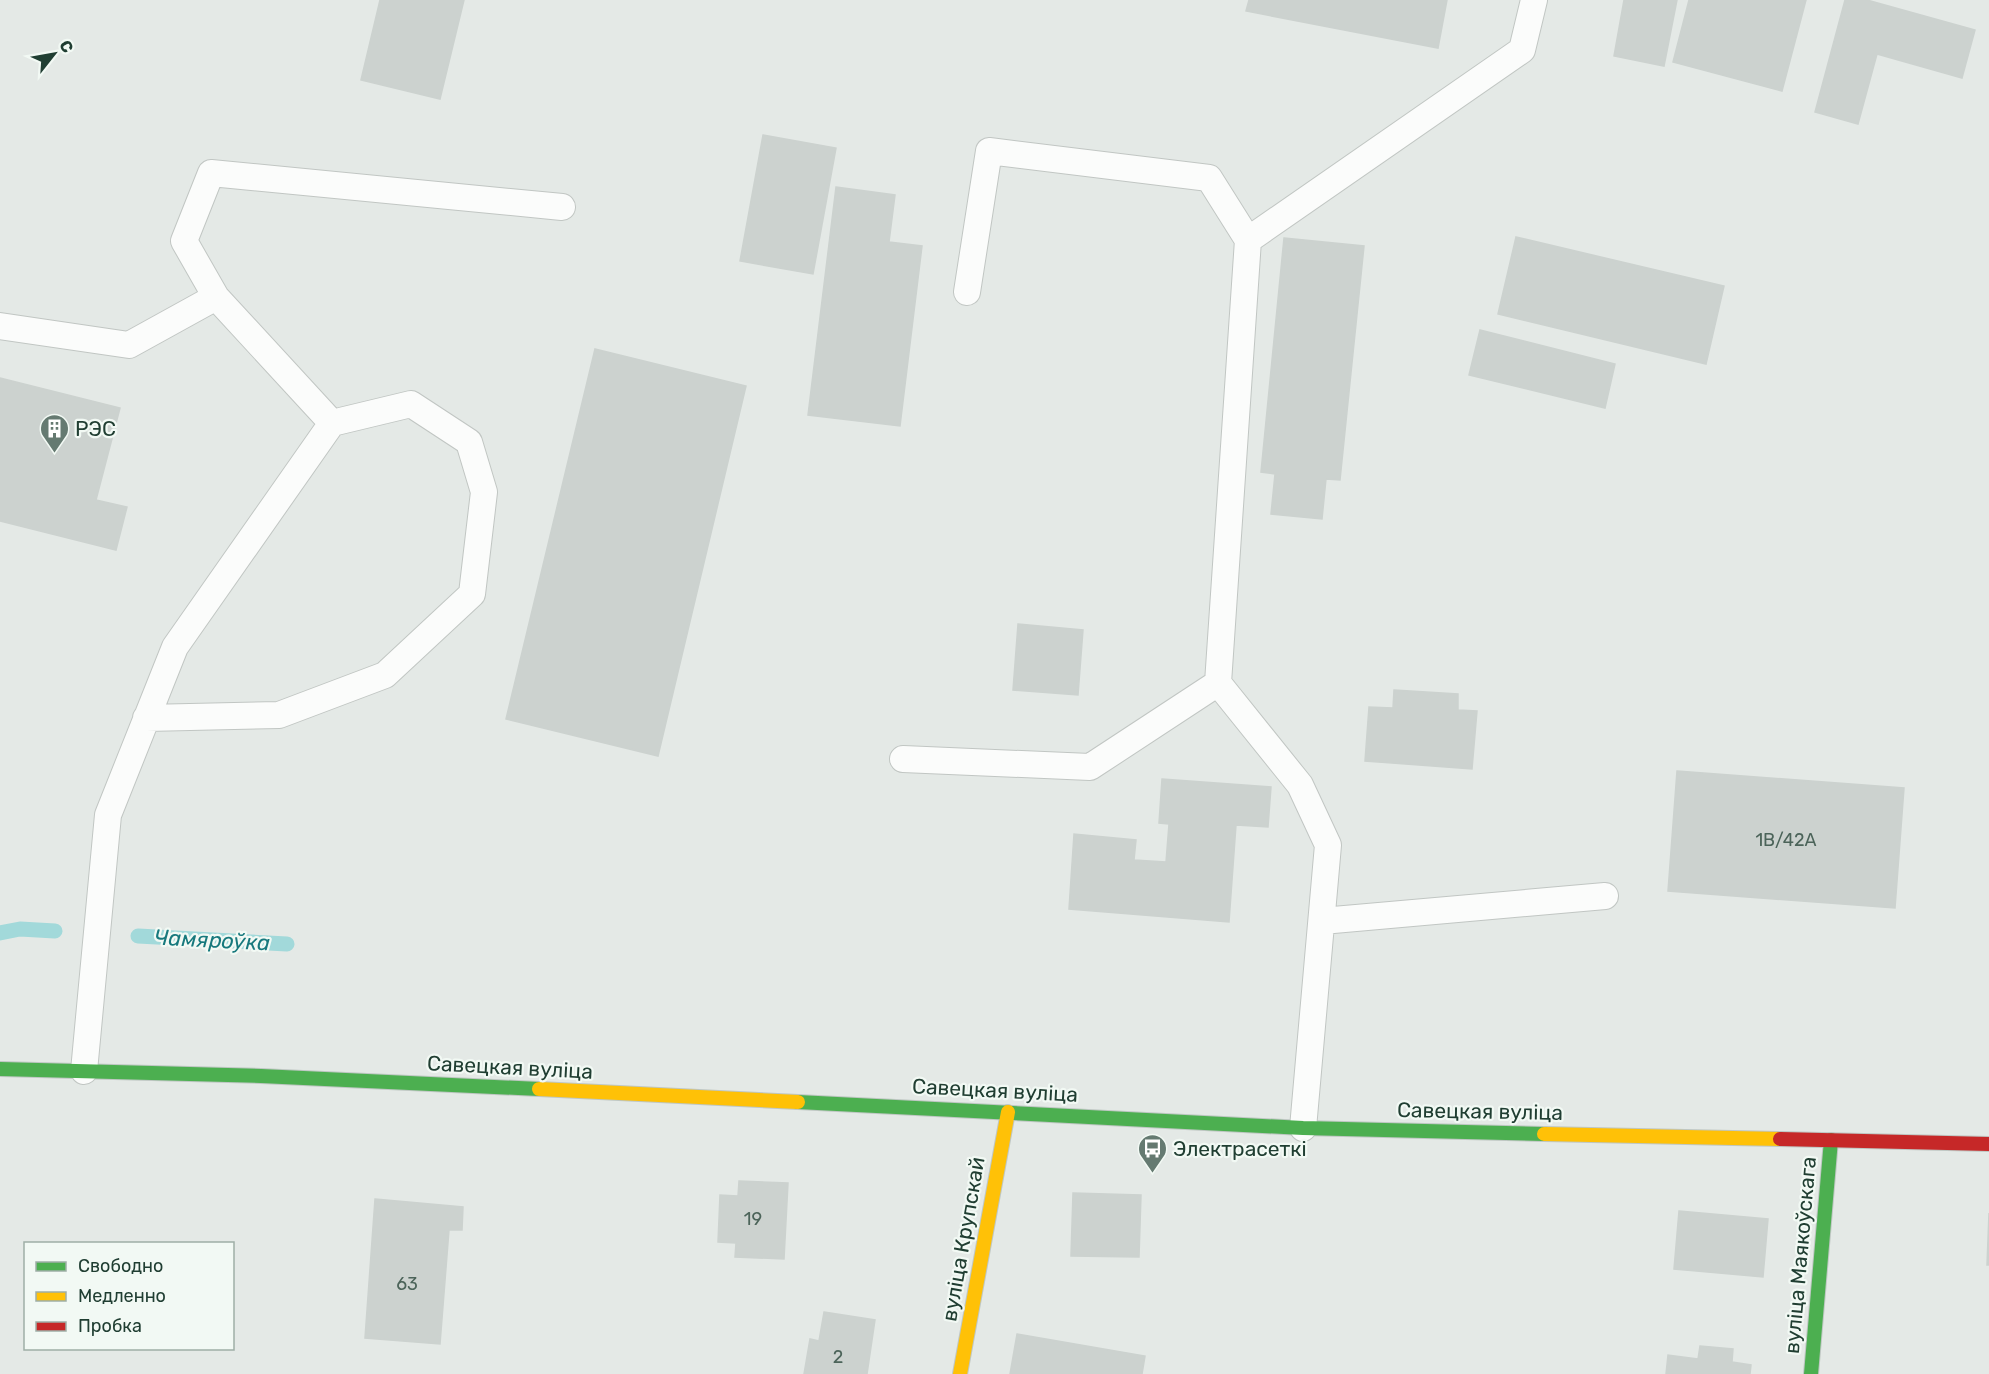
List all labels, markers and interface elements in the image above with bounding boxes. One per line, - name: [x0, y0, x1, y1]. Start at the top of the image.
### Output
- north arrow: [24, 24, 84, 84]
- text: С: [55, 37, 77, 56]
- building icon: РЭС: [38, 412, 70, 454]
- place label: РЭС: [75, 416, 116, 441]
- house number: 1В/42А: [1755, 829, 1817, 851]
- water label: Чамяроўка: [153, 923, 271, 957]
- street label: Савецкая вуліца: [426, 1050, 594, 1084]
- street label: Савецкая вуліца: [911, 1073, 1079, 1107]
- street label: Савецкая вуліца: [1397, 1097, 1563, 1125]
- bus stop icon: Электрасеткі: [1136, 1132, 1168, 1174]
- place label: Электрасеткі: [1173, 1136, 1307, 1161]
- street label: вуліца Крупскай: [936, 1155, 990, 1323]
- street label: вуліца Маякоўскага: [1779, 1155, 1821, 1355]
- house number: 19: [744, 1208, 762, 1230]
- legend: [24, 1242, 234, 1350]
- text: Свободно: [78, 1255, 163, 1277]
- house number: 63: [396, 1273, 418, 1295]
- text: Медленно: [78, 1285, 166, 1307]
- text: Пробка: [78, 1315, 142, 1337]
- house number: 2: [833, 1346, 843, 1368]

